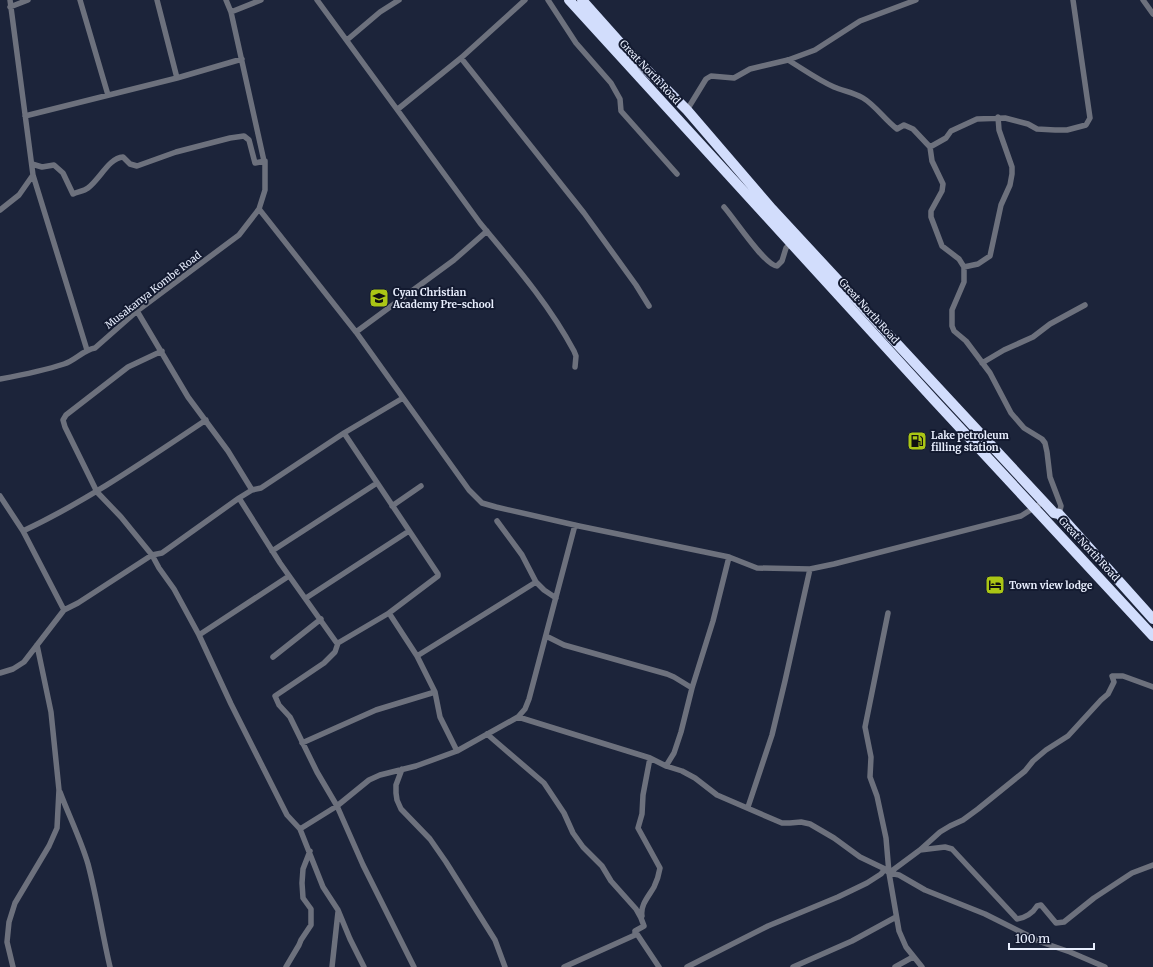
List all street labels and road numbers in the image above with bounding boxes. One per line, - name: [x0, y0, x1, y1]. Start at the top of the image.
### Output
- street label: Great North Road: [617, 37, 683, 107]
- street label: Musakanya Kombe Road: [102, 248, 204, 332]
- street label: Great North Road: [836, 276, 902, 346]
- street label: Great North Road: [1056, 514, 1122, 584]

